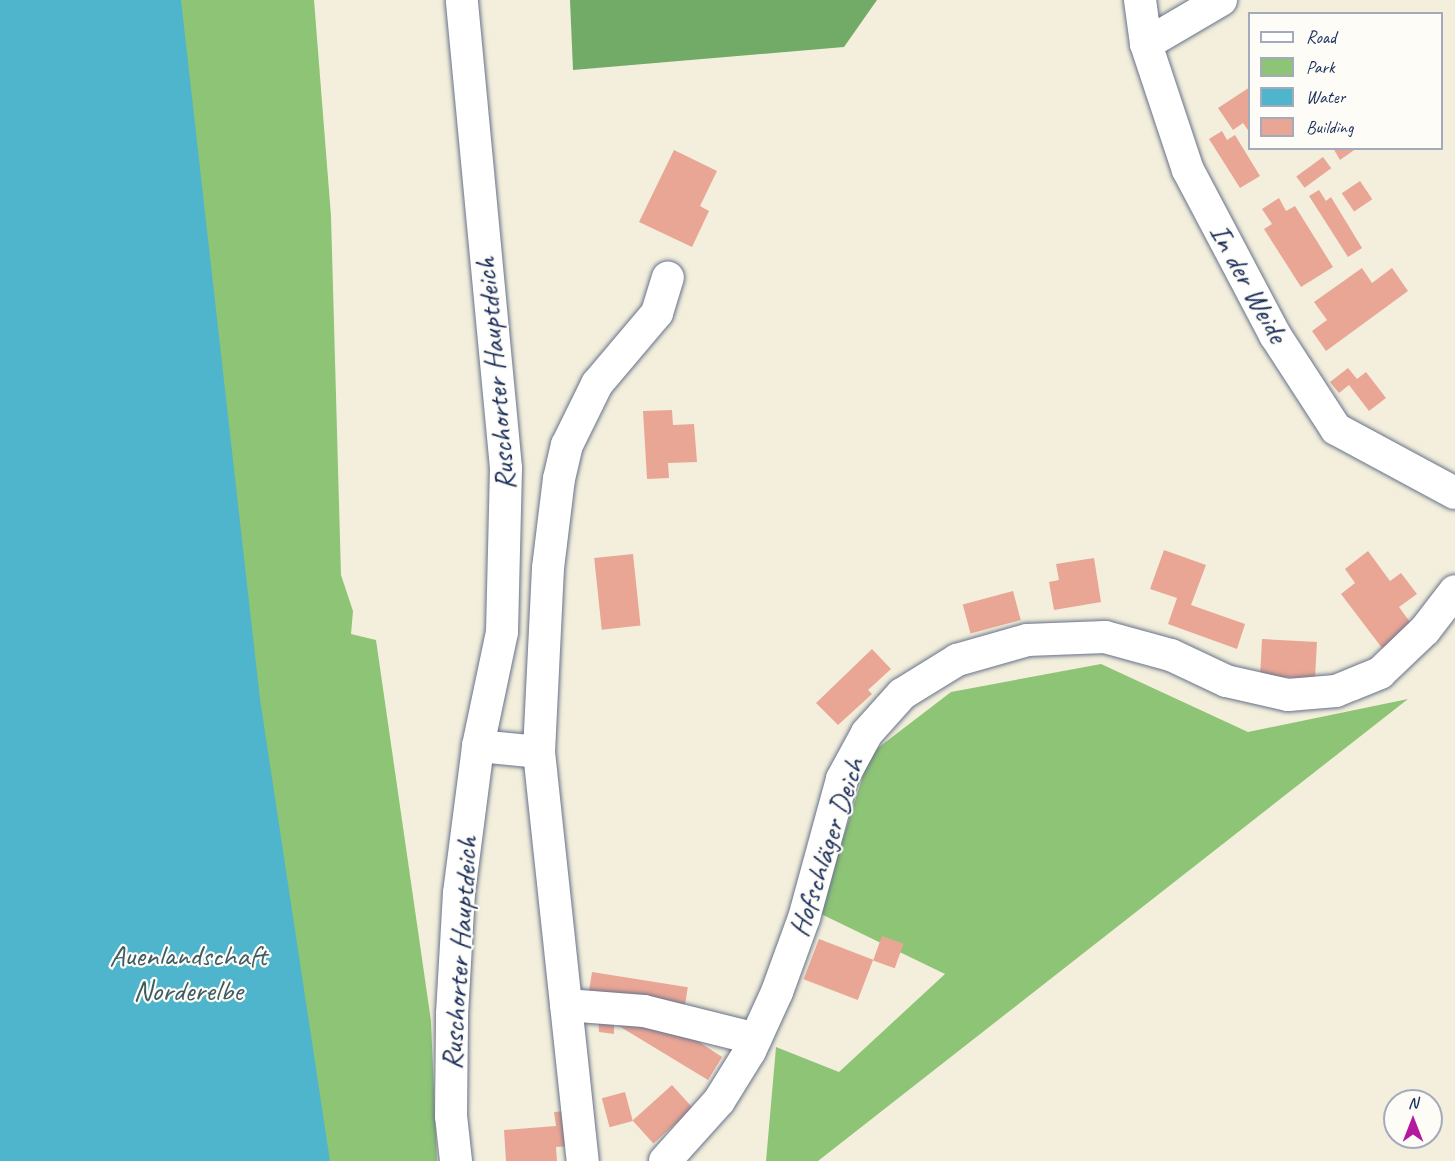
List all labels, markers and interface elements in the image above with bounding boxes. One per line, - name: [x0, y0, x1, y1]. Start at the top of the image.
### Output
- legend: [1248, 12, 1443, 150]
- text: Road: [1306, 26, 1336, 48]
- text: Park: [1306, 56, 1335, 78]
- text: Water: [1306, 86, 1345, 108]
- text: Building: [1306, 116, 1353, 138]
- street label: In der Weide: [1202, 217, 1296, 349]
- street label: Ruschorter Hauptdeich: [467, 256, 523, 492]
- street label: Hofschläger Deich: [780, 753, 872, 941]
- street label: Ruschorter Hauptdeich: [433, 835, 485, 1071]
- park label: Auenlandschaft Norderelbe: [109, 937, 267, 1008]
- north arrow: [1383, 1089, 1443, 1149]
- text: N: [1408, 1093, 1418, 1113]

